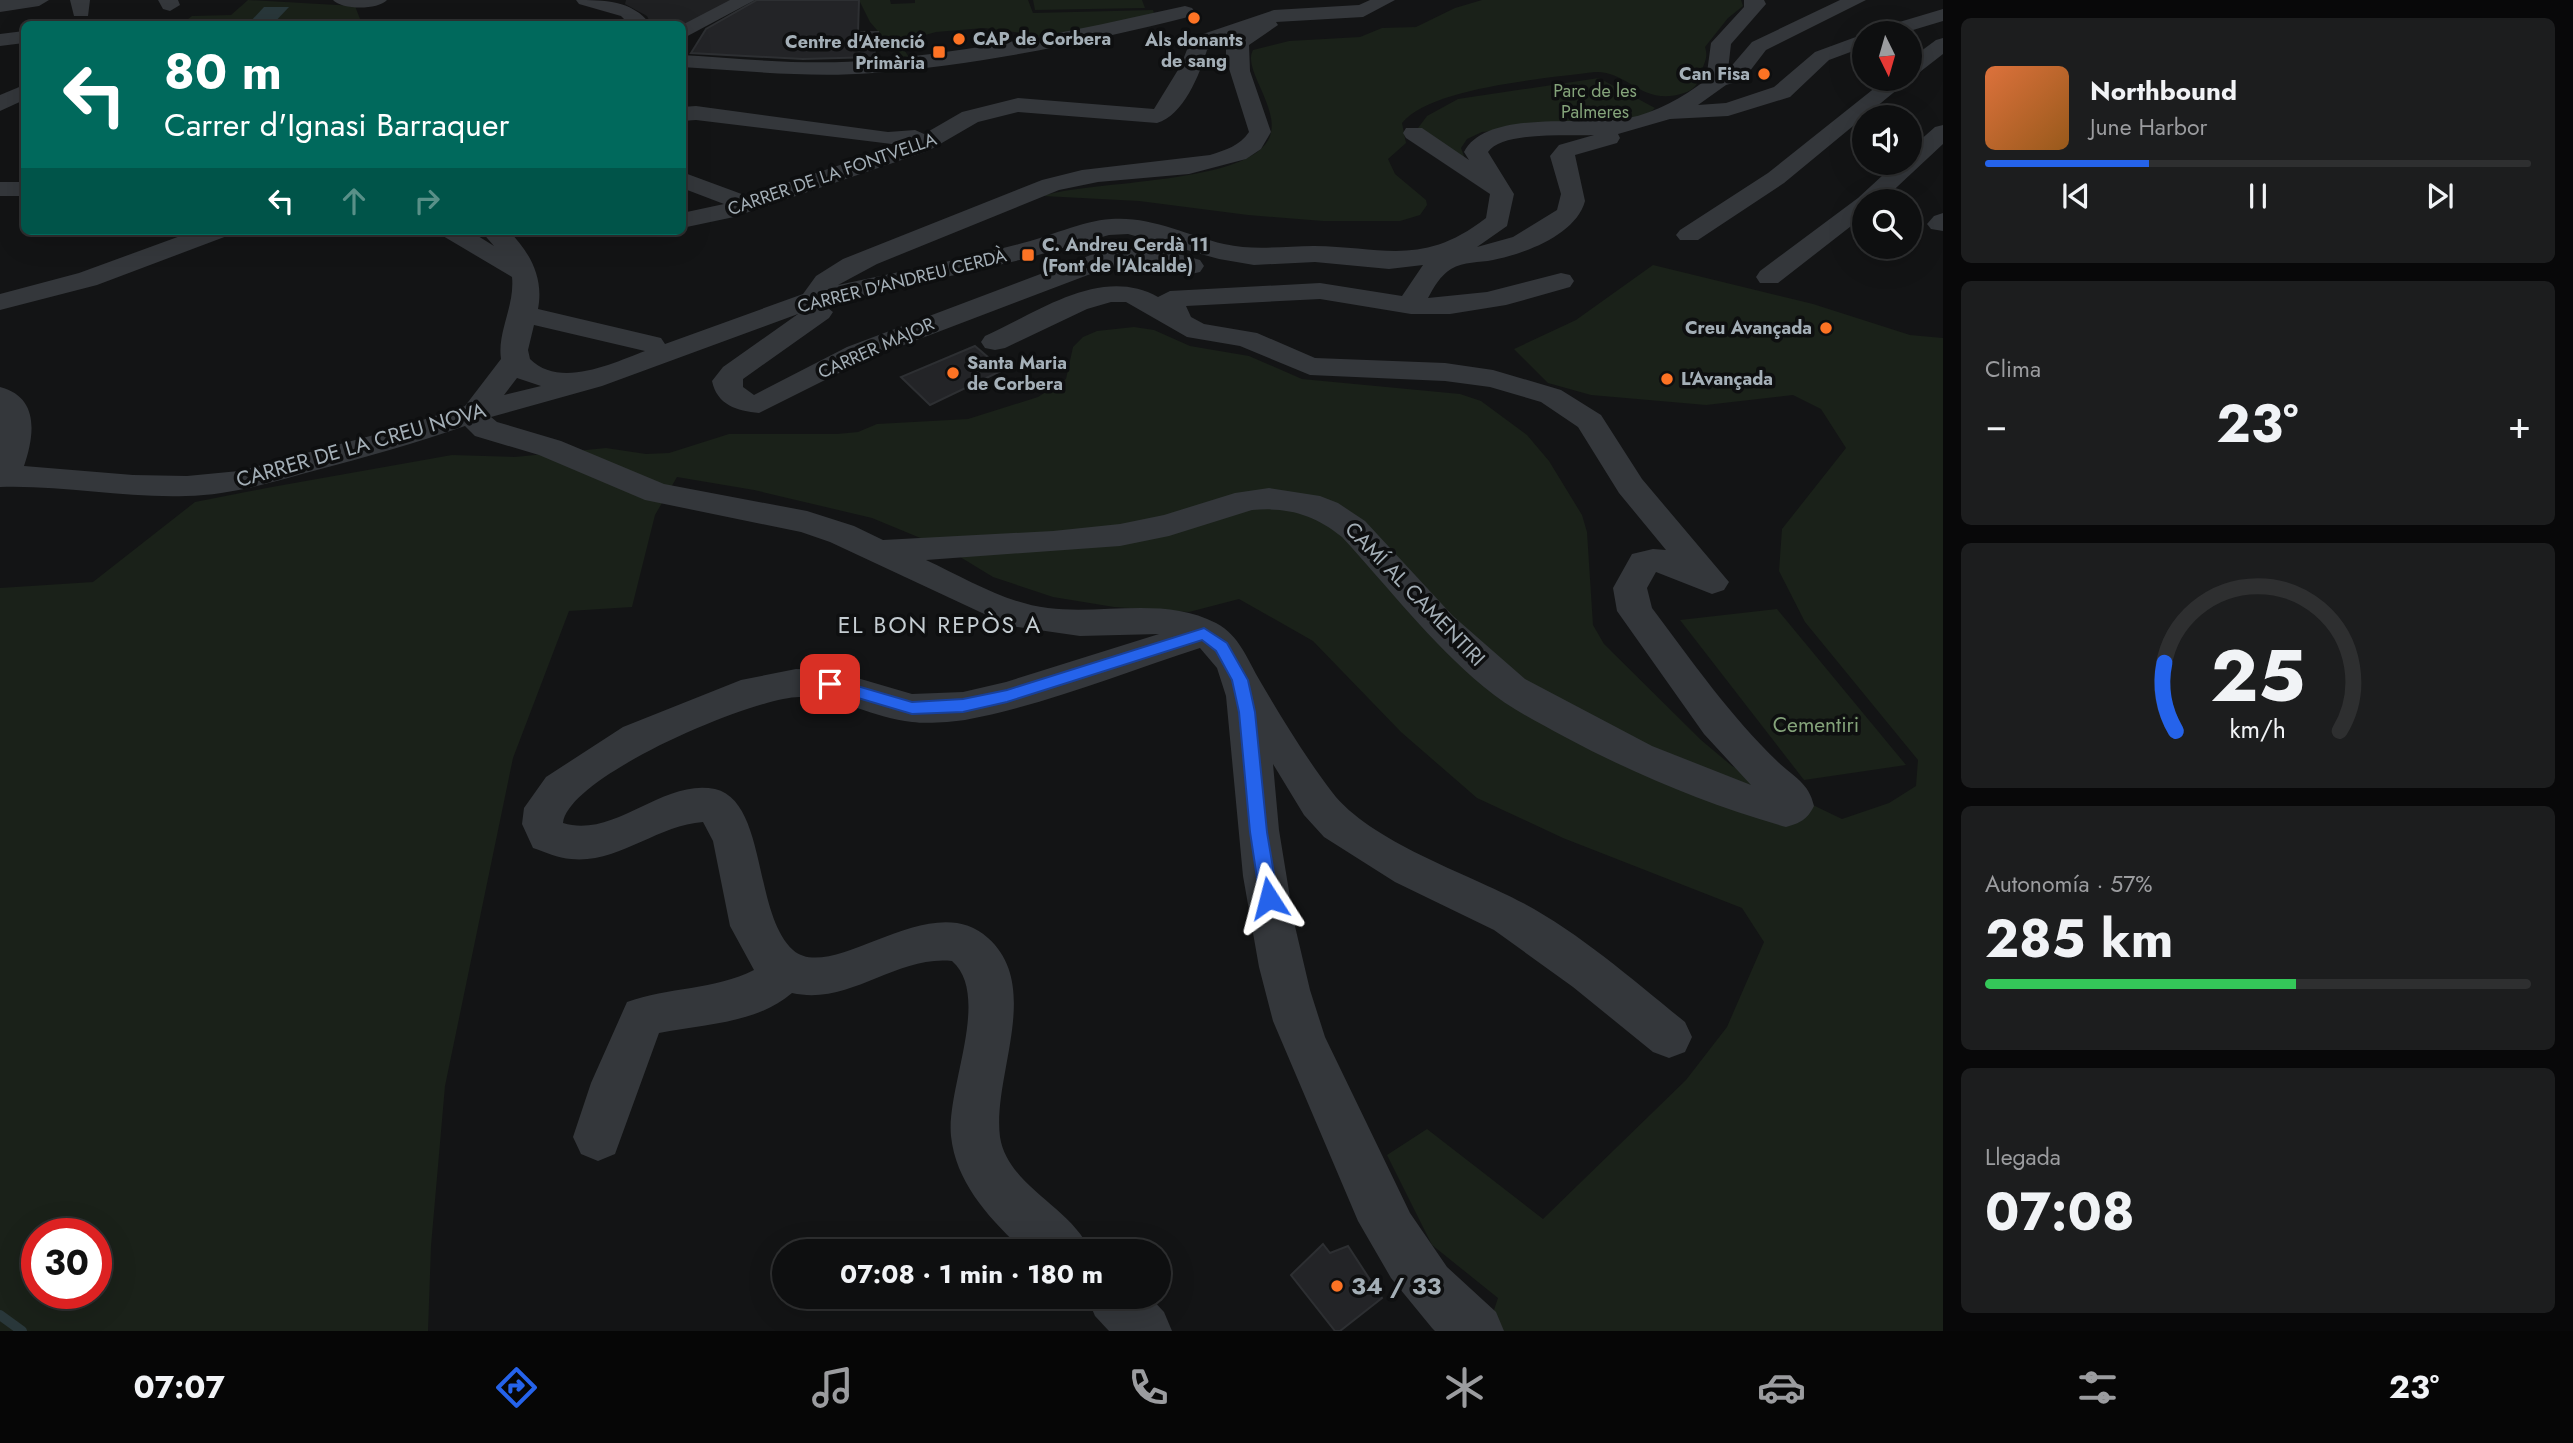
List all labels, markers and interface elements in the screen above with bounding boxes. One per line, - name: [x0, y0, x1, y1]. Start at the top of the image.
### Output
- marker: Als donants de sang: [1186, 10, 1202, 26]
- north arrow: [1852, 21, 1922, 91]
- map controls: [1852, 21, 1922, 259]
- place label: CAP de Corbera: [973, 26, 1111, 52]
- place label: Als donants de sang: [1144, 27, 1243, 74]
- place label: Centre d'Atenció Primària: [785, 29, 925, 76]
- marker: CAP de Corbera: [951, 31, 967, 47]
- text: 80 m: [164, 37, 282, 107]
- marker: Centre d'Atenció Primària: [931, 44, 947, 60]
- icon: left: [49, 49, 140, 140]
- place label: Can Fisa: [1679, 61, 1750, 87]
- marker: Can Fisa: [1756, 66, 1772, 82]
- text: Northbound: [2090, 72, 2237, 110]
- park label: Parc de les Palmeres: [1553, 78, 1637, 125]
- text: Carrer d'Ignasi Barraquer: [164, 102, 509, 148]
- button: sound: [1852, 105, 1922, 175]
- text: June Harbor: [2090, 110, 2207, 144]
- street label: CARRER DE LA FONTVELLA: [724, 126, 940, 222]
- icon: previous: [2057, 177, 2095, 215]
- icon: pause: [2239, 177, 2277, 215]
- icon: next: [2421, 177, 2459, 215]
- icon: left: [262, 182, 300, 220]
- icon: ahead: [335, 182, 373, 220]
- icon: right: [408, 182, 446, 220]
- button: search: [1852, 189, 1922, 259]
- place label: C. Andreu Cerdà 11 (Font de l'Alcalde): [1042, 232, 1208, 279]
- street label: CARRER D'ANDREU CERDÀ: [795, 242, 1009, 320]
- marker: C. Andreu Cerdà 11 (Font de l'Alcalde): [1020, 247, 1036, 263]
- street label: CARRER MAJOR: [814, 311, 938, 385]
- place label: Creu Avançada: [1685, 315, 1812, 341]
- marker: Creu Avançada: [1818, 320, 1834, 336]
- place label: Santa Maria de Corbera: [967, 350, 1067, 397]
- text: Clima: [1985, 352, 2041, 386]
- marker: Santa Maria de Corbera: [945, 365, 961, 381]
- place label: L'Avançada: [1681, 366, 1773, 392]
- marker: L'Avançada: [1659, 371, 1675, 387]
- text: 23°: [2217, 386, 2298, 462]
- street label: CARRER DE LA CREU NOVA: [233, 395, 489, 495]
- text: −: [1985, 397, 2007, 452]
- text: +: [2508, 397, 2531, 452]
- street label: CAMÍ AL CAMENTIRI: [1338, 515, 1492, 673]
- district label: EL BON REPÒS A: [838, 608, 1042, 642]
- text: 25: [2211, 624, 2305, 729]
- pin: [800, 654, 860, 714]
- icon: arrive: [811, 665, 849, 703]
- park label: Cementiri: [1773, 710, 1859, 740]
- text: km/h: [2230, 711, 2286, 747]
- position arrow: [1232, 861, 1306, 935]
- text: Autonomía · 57%: [1985, 867, 2153, 901]
- text: 285 km: [1985, 901, 2174, 977]
- text: Llegada: [1985, 1140, 2061, 1174]
- text: 07:08: [1985, 1174, 2135, 1250]
- speed limit sign: 30: [21, 1218, 112, 1309]
- text: 07:08 · 1 min · 180 m: [840, 1255, 1103, 1293]
- place label: 34 / 33: [1351, 1268, 1442, 1303]
- marker: 34 / 33: [1329, 1278, 1345, 1294]
- icon: directions: [492, 1363, 541, 1412]
- icon: music: [808, 1363, 857, 1412]
- icon: phone: [1124, 1363, 1173, 1412]
- icon: climate: [1440, 1363, 1489, 1412]
- icon: car: [1757, 1363, 1806, 1412]
- icon: filters: [2073, 1363, 2122, 1412]
- text: 07:07: [134, 1364, 225, 1410]
- text: 23°: [2389, 1364, 2439, 1410]

